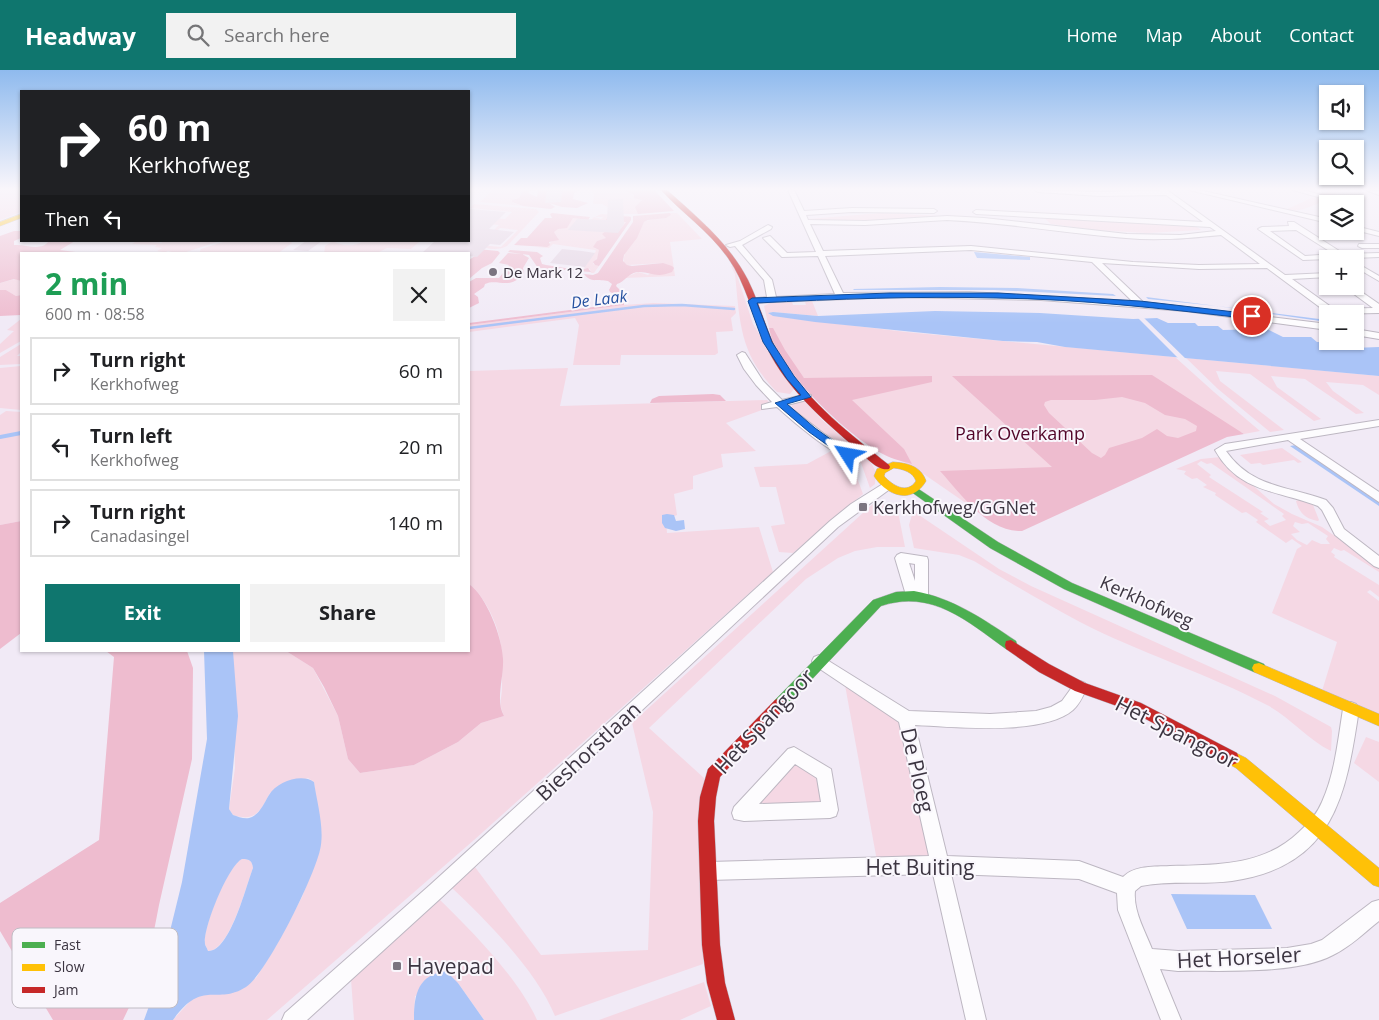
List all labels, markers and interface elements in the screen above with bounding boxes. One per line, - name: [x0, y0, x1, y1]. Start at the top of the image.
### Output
- search box: [166, 13, 516, 58]
- text: Headway: [25, 19, 136, 52]
- icon: search: [184, 21, 212, 49]
- text: Search here: [224, 22, 330, 48]
- text: Home: [1067, 23, 1117, 47]
- text: Map: [1145, 23, 1183, 47]
- text: About: [1211, 23, 1261, 47]
- text: Contact: [1289, 23, 1354, 47]
- map controls: [1319, 85, 1364, 350]
- button: sound: [1319, 85, 1364, 130]
- text: 60 m: [128, 104, 211, 151]
- icon: right: [45, 110, 110, 175]
- button: search: [1319, 140, 1364, 185]
- text: Kerkhofweg: [128, 149, 250, 179]
- button: layers: [1319, 195, 1364, 240]
- icon: left: [99, 205, 127, 233]
- text: Then: [45, 206, 89, 232]
- button: +: [1319, 250, 1364, 295]
- place label: De Mark 12: [503, 262, 583, 282]
- text: 2 min: [45, 263, 128, 304]
- marker: De Mark 12: [487, 266, 499, 278]
- button: close: [393, 269, 445, 321]
- water label: De Laak: [570, 285, 629, 313]
- pin: [1231, 295, 1273, 337]
- icon: arrive: [1238, 302, 1266, 330]
- text: 600 m · 08:58: [45, 303, 145, 325]
- button: −: [1319, 305, 1364, 350]
- text: Turn right: [90, 347, 185, 373]
- icon: right: [47, 357, 75, 385]
- text: 60 m: [399, 358, 443, 384]
- text: Kerkhofweg: [90, 373, 179, 395]
- park label: Park Overkamp: [955, 421, 1085, 445]
- text: Turn left: [90, 423, 172, 449]
- position arrow: [821, 428, 873, 480]
- icon: left: [47, 433, 75, 461]
- text: 20 m: [399, 434, 443, 460]
- text: Kerkhofweg: [90, 449, 179, 471]
- place label: Kerkhofweg/GGNet: [873, 495, 1036, 519]
- text: Turn right: [90, 499, 185, 525]
- marker: Kerkhofweg/GGNet: [857, 501, 869, 513]
- icon: right: [47, 509, 75, 537]
- text: 140 m: [388, 510, 443, 536]
- text: Canadasingel: [90, 525, 190, 547]
- street label: Kerkhofweg: [1097, 570, 1198, 632]
- button: Exit: [45, 584, 240, 642]
- button: Share: [250, 584, 445, 642]
- street label: Het Spangoor: [708, 662, 820, 780]
- street label: Het Spangoor: [1111, 689, 1244, 775]
- street label: Bieshorstlaan: [530, 695, 646, 807]
- street label: De Ploeg: [895, 725, 941, 815]
- street label: Het Buiting: [865, 853, 975, 881]
- legend: [12, 928, 178, 1008]
- text: Fast: [54, 935, 81, 954]
- street label: Het Horseler: [1176, 940, 1302, 974]
- place label: Havepad: [407, 952, 494, 980]
- text: Slow: [54, 957, 85, 976]
- marker: Havepad: [391, 960, 403, 972]
- text: Jam: [52, 980, 79, 999]

